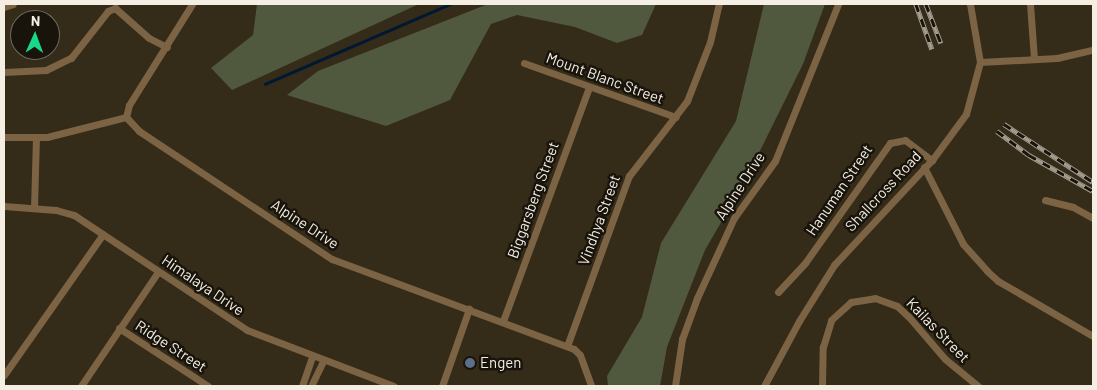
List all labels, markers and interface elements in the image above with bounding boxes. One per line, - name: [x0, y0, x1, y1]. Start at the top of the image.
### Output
- north arrow: [10, 10, 60, 60]
- text: N: [31, 12, 40, 29]
- street label: Mount Blanc Street: [544, 48, 666, 108]
- street label: Biggarsberg Street: [504, 139, 562, 261]
- street label: Hanuman Street: [802, 141, 876, 239]
- street label: Shallcross Road: [841, 147, 925, 235]
- street label: Alpine Drive: [711, 149, 769, 223]
- street label: Vindhya Street: [574, 172, 624, 268]
- street label: Alpine Drive: [268, 195, 342, 253]
- street label: Himalaya Drive: [158, 251, 248, 319]
- street label: Kailas Street: [903, 294, 973, 366]
- street label: Ridge Street: [132, 316, 210, 376]
- place label: Engen: [480, 354, 521, 372]
- marker: Engen: [464, 357, 476, 369]

